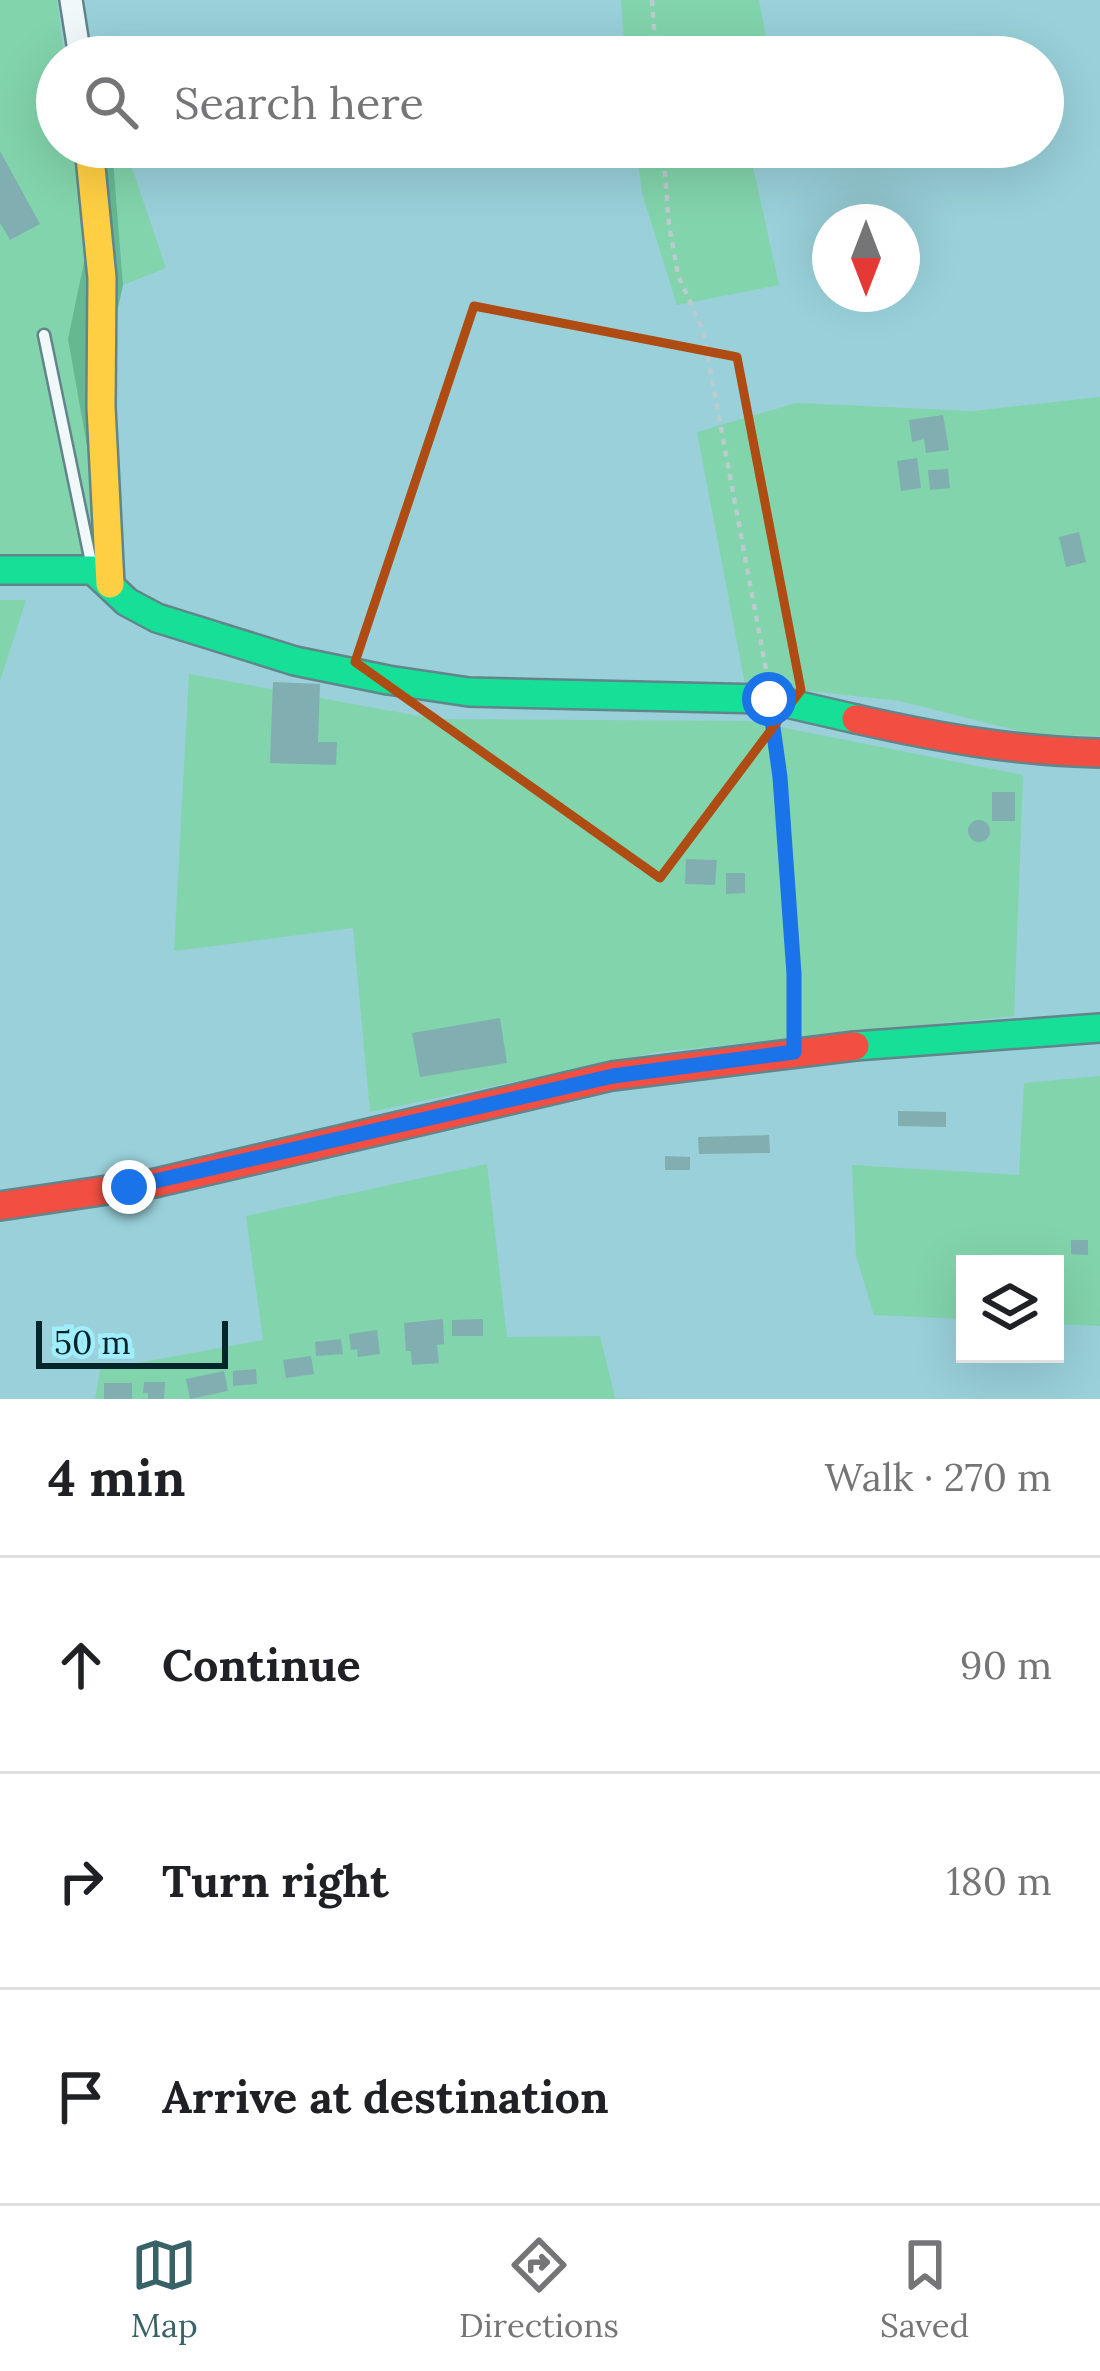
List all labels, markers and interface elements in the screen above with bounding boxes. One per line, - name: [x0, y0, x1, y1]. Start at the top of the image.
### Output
- search box: [36, 36, 1064, 168]
- icon: search: [78, 69, 144, 135]
- text: Search here: [174, 74, 424, 131]
- north arrow: [812, 204, 920, 312]
- route start: [742, 672, 796, 726]
- route end: [102, 1160, 156, 1214]
- map controls: [956, 1255, 1064, 1363]
- button: layers: [956, 1255, 1064, 1363]
- scale bar: [36, 1315, 228, 1368]
- text: 50 m: [54, 1321, 131, 1363]
- text: 4 min: [48, 1445, 185, 1510]
- text: Walk · 270 m: [825, 1452, 1052, 1502]
- icon: ahead: [48, 1632, 114, 1698]
- text: Continue: [162, 1636, 361, 1693]
- text: 90 m: [960, 1640, 1052, 1690]
- icon: right: [48, 1848, 114, 1914]
- text: Turn right: [162, 1852, 389, 1909]
- text: 180 m: [947, 1856, 1052, 1906]
- icon: arrive: [48, 2064, 114, 2130]
- text: Arrive at destination: [162, 2068, 609, 2125]
- tab: Map: [131, 2232, 198, 2346]
- tab: Directions: [459, 2232, 619, 2346]
- tab: Saved: [880, 2232, 969, 2346]

